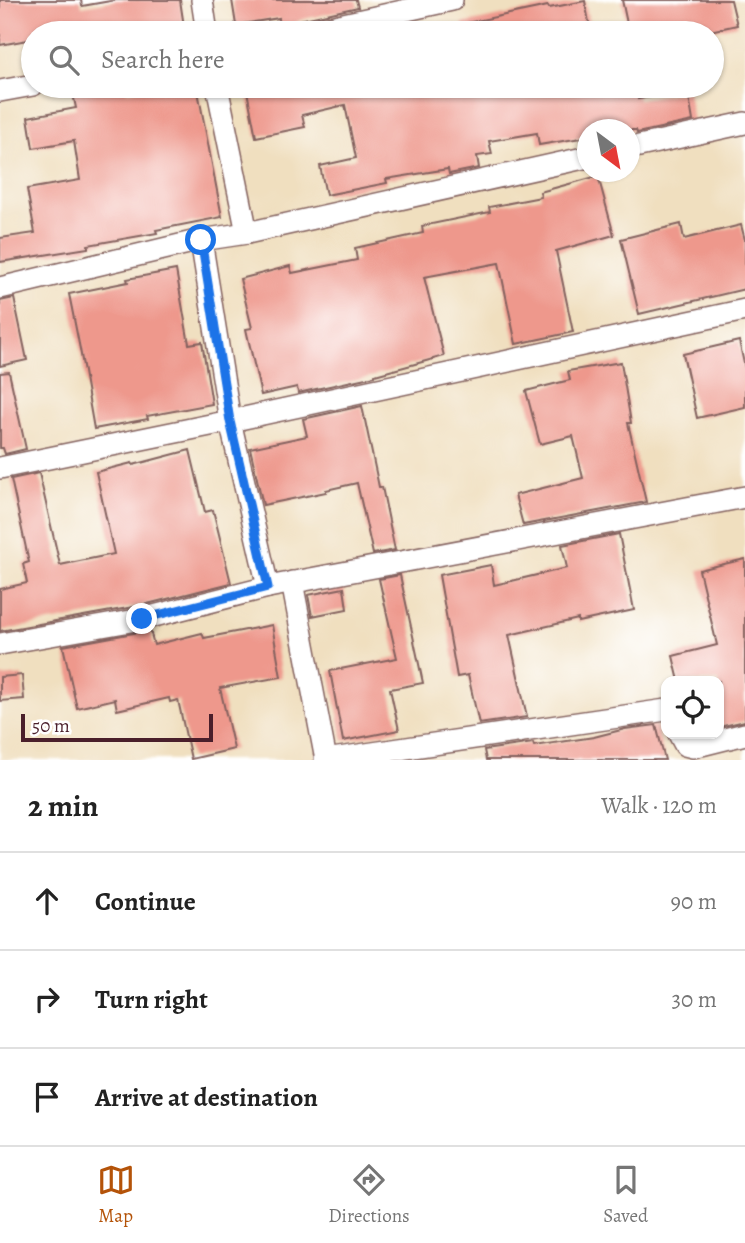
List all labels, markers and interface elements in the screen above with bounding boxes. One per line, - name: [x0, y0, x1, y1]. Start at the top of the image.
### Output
- search box: [21, 21, 724, 98]
- icon: search: [45, 41, 83, 79]
- text: Search here: [101, 42, 225, 77]
- north arrow: [577, 119, 640, 182]
- route start: [185, 224, 216, 255]
- route end: [126, 603, 157, 634]
- map controls: [661, 676, 724, 739]
- button: locate: [661, 676, 724, 739]
- scale bar: [21, 711, 214, 743]
- text: 50 m: [32, 713, 70, 739]
- text: 2 min: [28, 786, 98, 826]
- text: Walk · 120 m: [601, 790, 717, 821]
- icon: ahead: [28, 882, 66, 920]
- text: Continue: [95, 884, 196, 919]
- text: 90 m: [671, 886, 717, 917]
- icon: right: [28, 980, 66, 1018]
- text: Turn right: [95, 982, 208, 1017]
- text: 30 m: [671, 984, 717, 1015]
- icon: arrive: [28, 1078, 66, 1116]
- text: Arrive at destination: [95, 1080, 318, 1115]
- tab: Map: [97, 1161, 135, 1229]
- tab: Directions: [328, 1161, 410, 1229]
- tab: Saved: [603, 1161, 648, 1229]

